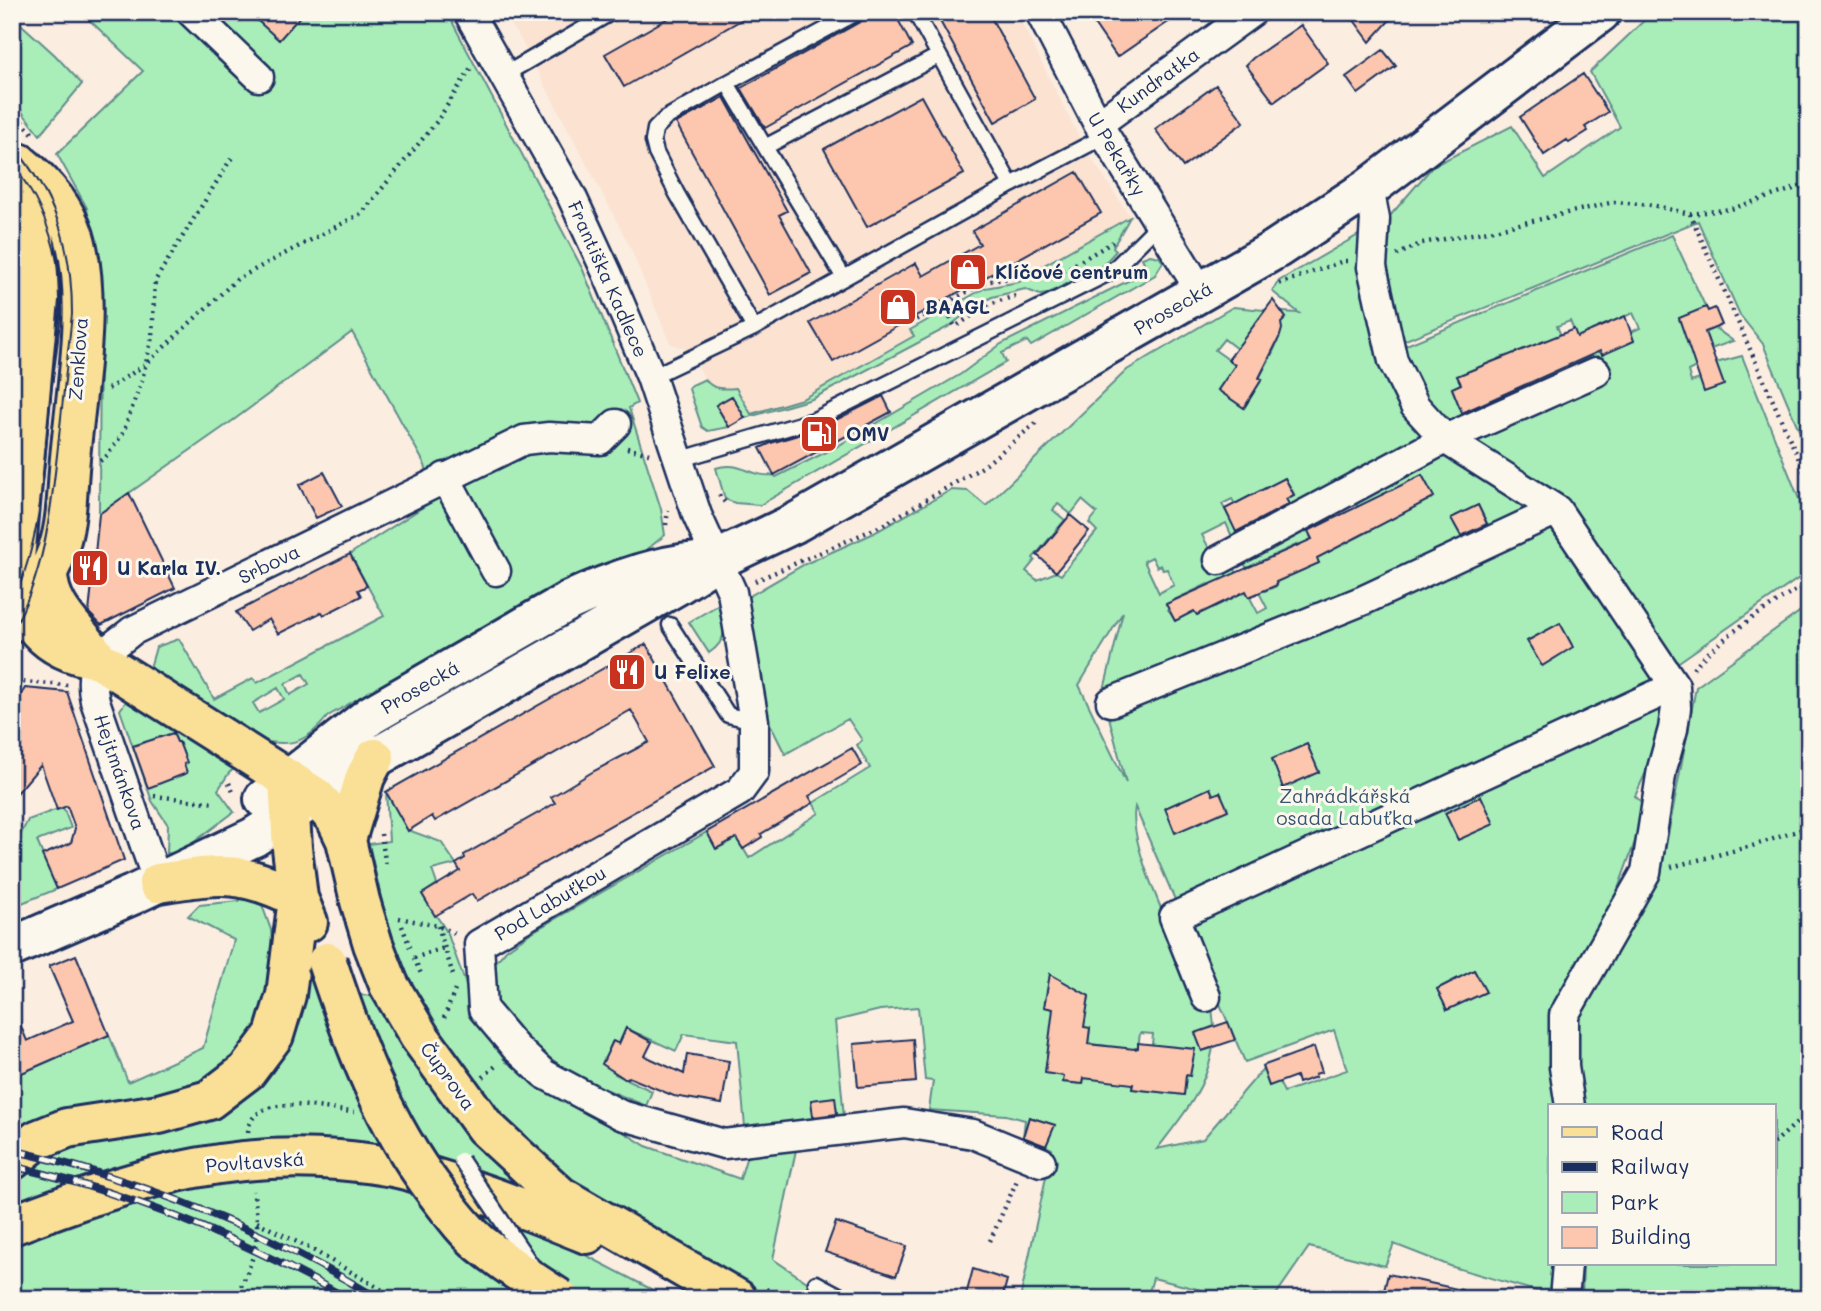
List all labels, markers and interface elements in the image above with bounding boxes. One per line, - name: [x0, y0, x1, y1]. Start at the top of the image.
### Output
- street label: Kundratka: [1111, 41, 1204, 118]
- street label: U Pekařky: [1083, 107, 1152, 200]
- street label: Františka Kadlece: [563, 197, 654, 361]
- shop icon: Klíčové centrum: [947, 251, 989, 293]
- place label: Klíčové centrum: [995, 259, 1148, 284]
- street label: Prosecká: [1129, 275, 1216, 340]
- shop icon: BAAGL: [877, 286, 919, 328]
- place label: BAAGL: [925, 294, 990, 319]
- street label: Zenklova: [62, 317, 93, 401]
- fuel station icon: OMV: [798, 413, 840, 455]
- place label: OMV: [846, 421, 889, 446]
- street label: Srbova: [234, 538, 304, 589]
- restaurant icon: U Karla IV.: [69, 547, 111, 589]
- place label: U Karla IV.: [117, 555, 221, 580]
- restaurant icon: U Felixe: [606, 651, 648, 693]
- street label: Prosecká: [376, 654, 463, 719]
- place label: U Felixe: [654, 659, 731, 684]
- street label: Hejtmánkova: [89, 711, 152, 833]
- park label: Zahrádkářská osada Labuťka: [1276, 783, 1414, 830]
- street label: Pod Labuťkou: [489, 859, 610, 946]
- street label: Čuprova: [415, 1037, 482, 1115]
- legend: [1548, 1104, 1776, 1266]
- text: Road: [1611, 1118, 1663, 1145]
- street label: Povltavská: [205, 1146, 305, 1177]
- text: Railway: [1611, 1152, 1690, 1179]
- text: Park: [1611, 1188, 1659, 1215]
- text: Building: [1611, 1222, 1691, 1249]

